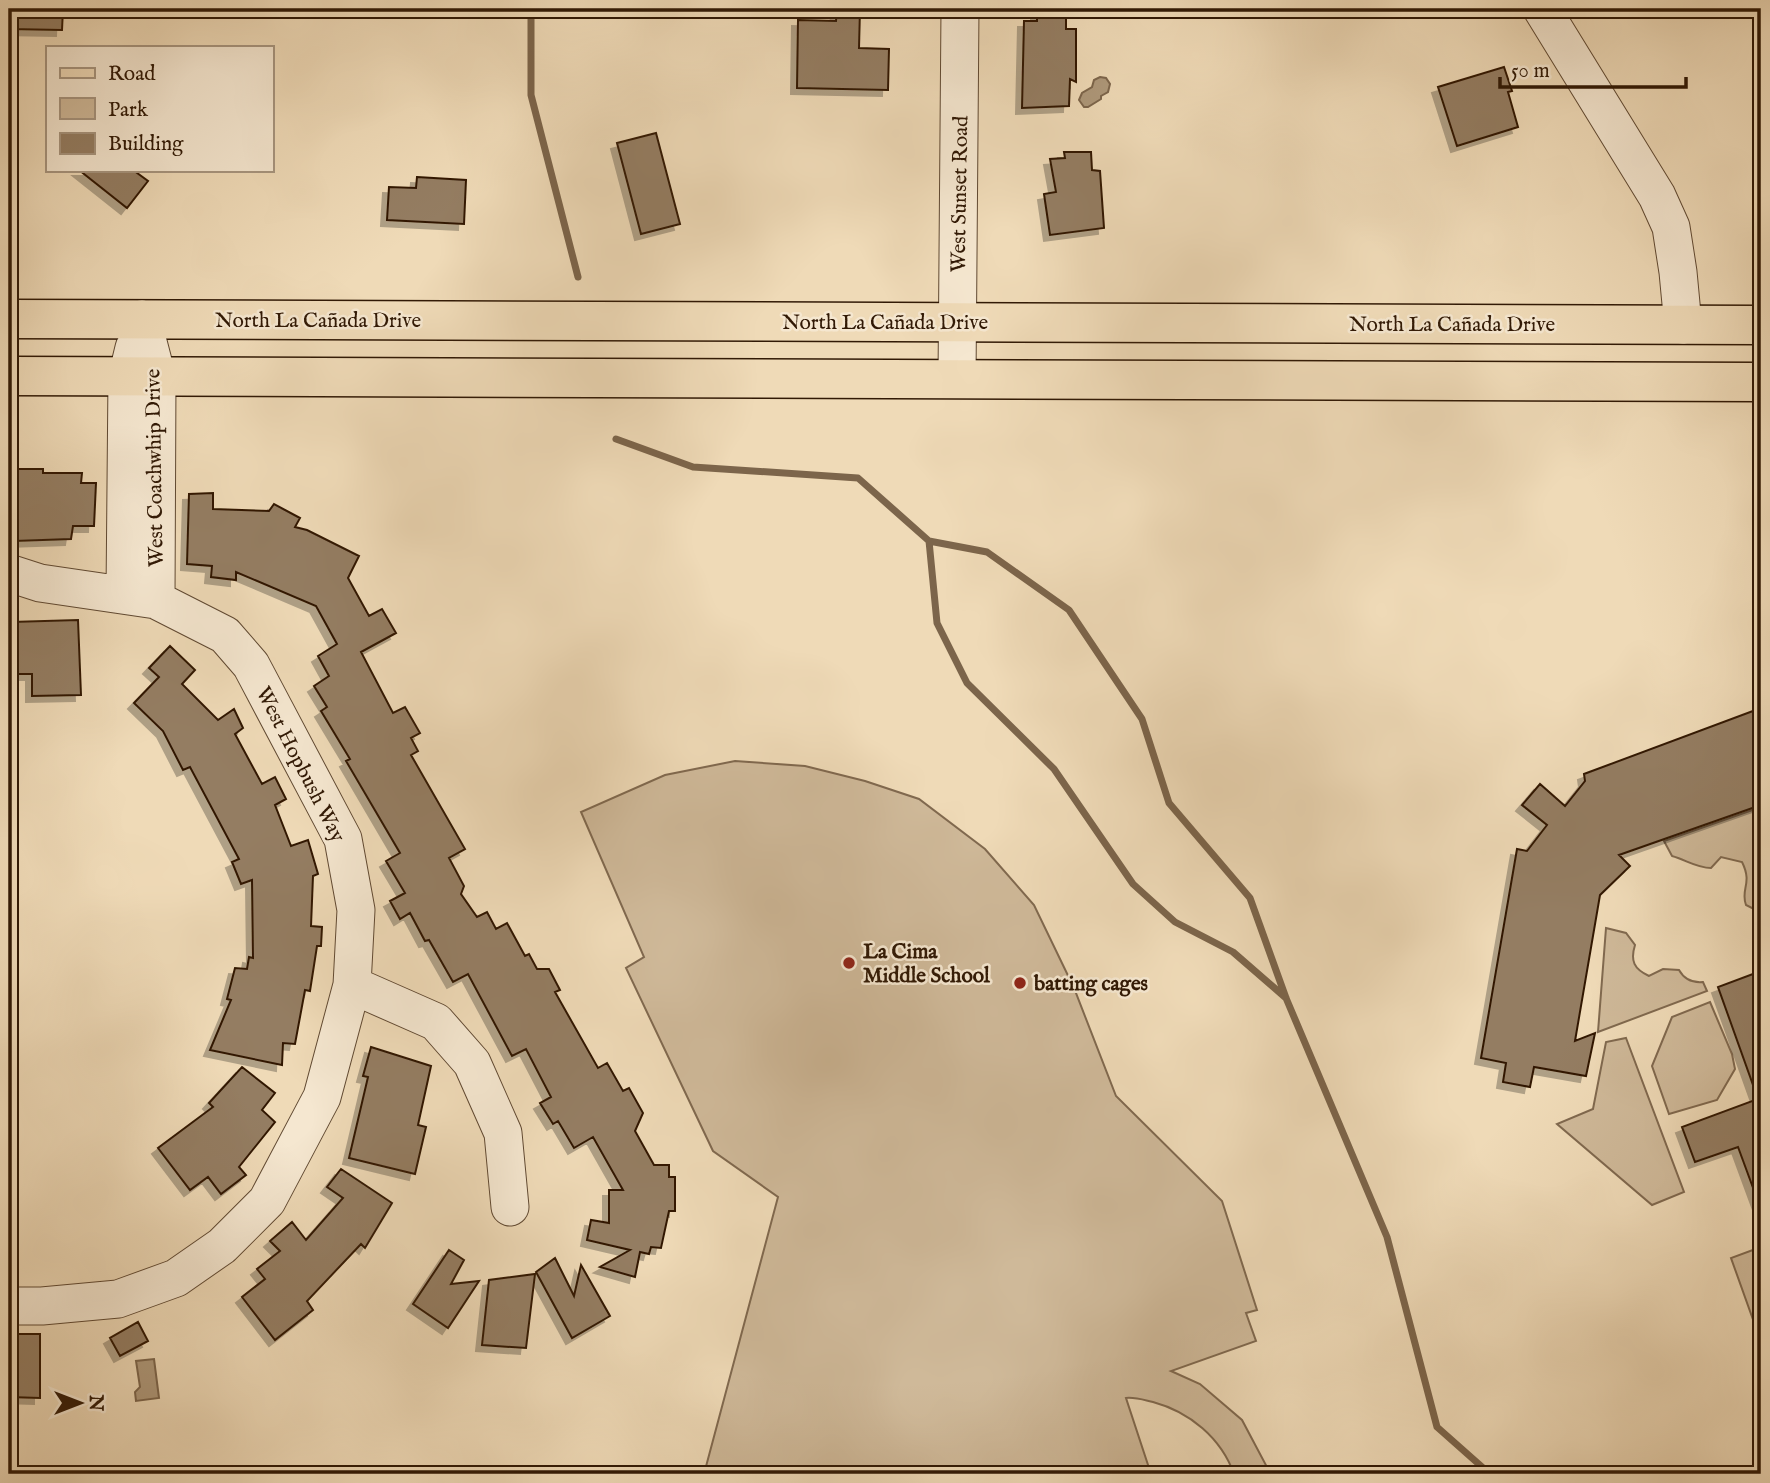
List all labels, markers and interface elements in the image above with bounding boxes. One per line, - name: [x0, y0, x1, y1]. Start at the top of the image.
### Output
- legend: [46, 46, 273, 172]
- scale bar: [1500, 46, 1686, 90]
- text: 50 m: [1511, 58, 1550, 85]
- text: Road: [108, 61, 156, 88]
- text: Park: [108, 97, 149, 124]
- street label: West Sunset Road: [946, 115, 975, 273]
- text: Building: [108, 131, 184, 158]
- street label: North La Cañada Drive: [215, 308, 421, 335]
- street label: North La Cañada Drive: [782, 310, 988, 337]
- street label: North La Cañada Drive: [1349, 312, 1555, 339]
- street label: West Coachwhip Drive: [140, 368, 171, 567]
- street label: West Hopbush Way: [249, 682, 351, 848]
- place label: La Cima Middle School: [863, 939, 991, 990]
- marker: La Cima Middle School: [841, 955, 857, 971]
- place label: batting cages: [1033, 971, 1148, 998]
- marker: batting cages: [1012, 975, 1028, 991]
- north arrow: [46, 1368, 116, 1438]
- text: N: [83, 1394, 107, 1412]

